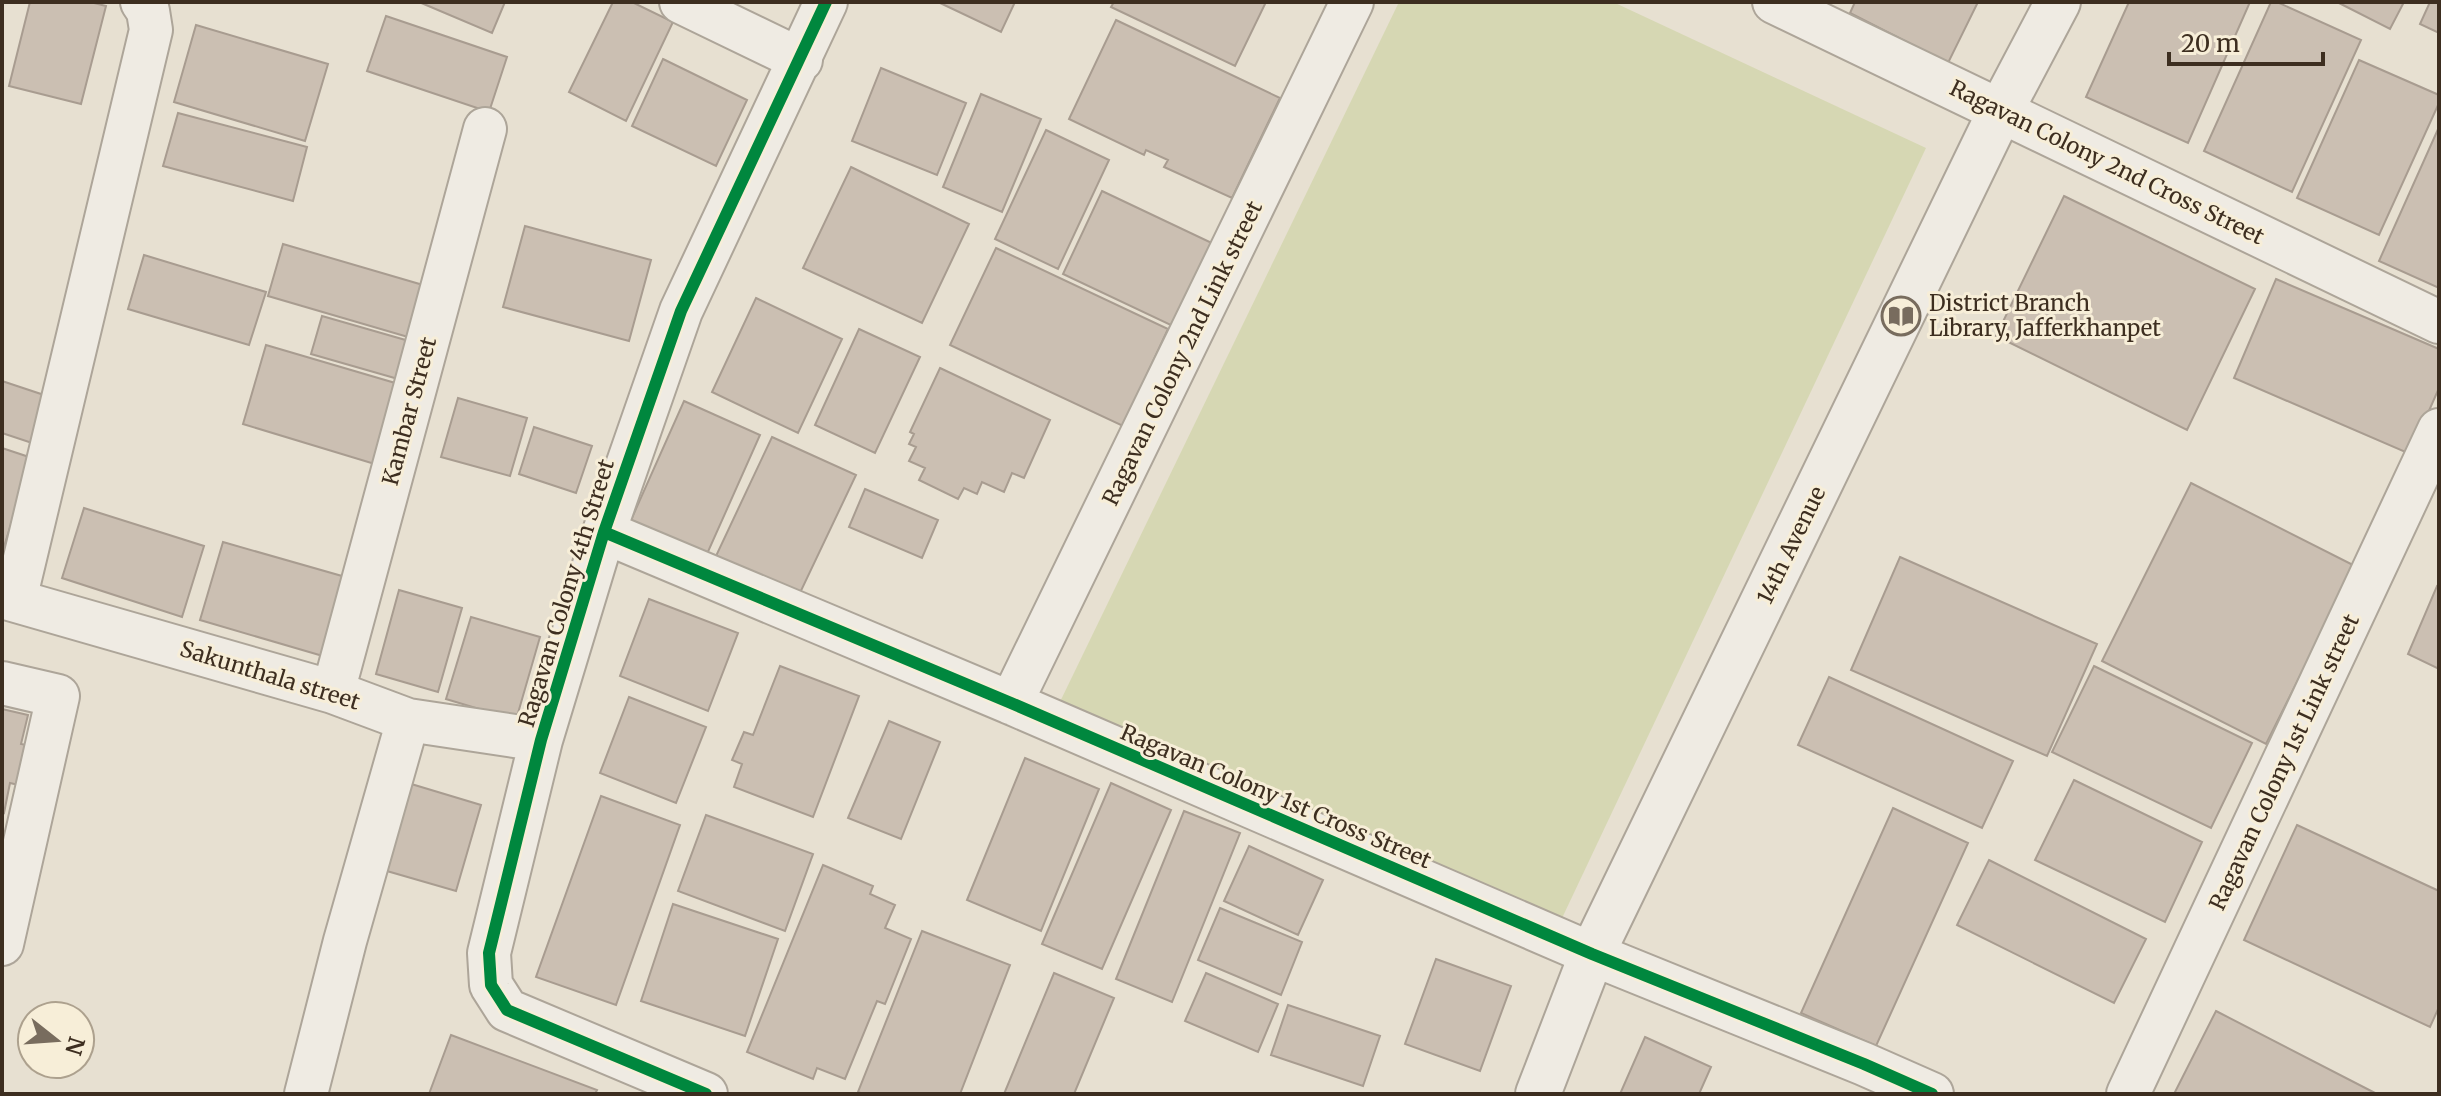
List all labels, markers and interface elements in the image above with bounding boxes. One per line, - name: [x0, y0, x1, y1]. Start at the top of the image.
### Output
- scale bar: [2169, 16, 2323, 66]
- text: 20 m: [2181, 28, 2240, 59]
- street label: Ragavan Colony 2nd Cross Street: [1945, 74, 2269, 251]
- street label: Ragavan Colony 2nd Link street: [1096, 196, 1268, 510]
- place label: District Branch Library, Jafferkhanpet: [1929, 289, 2161, 342]
- library icon: District Branch Library, Jafferkhanpet: [1880, 295, 1922, 337]
- street label: Kambar Street: [376, 333, 442, 488]
- street label: Ragavan Colony 4th Street: [512, 455, 620, 730]
- street label: 14th Avenue: [1751, 482, 1831, 608]
- street label: Ragavan Colony 1st Link street: [2203, 609, 2365, 915]
- street label: Sakunthala street: [177, 634, 364, 716]
- street label: Ragavan Colony 1st Cross Street: [1116, 718, 1436, 874]
- north arrow: [16, 1000, 96, 1080]
- text: N: [59, 1033, 91, 1059]

